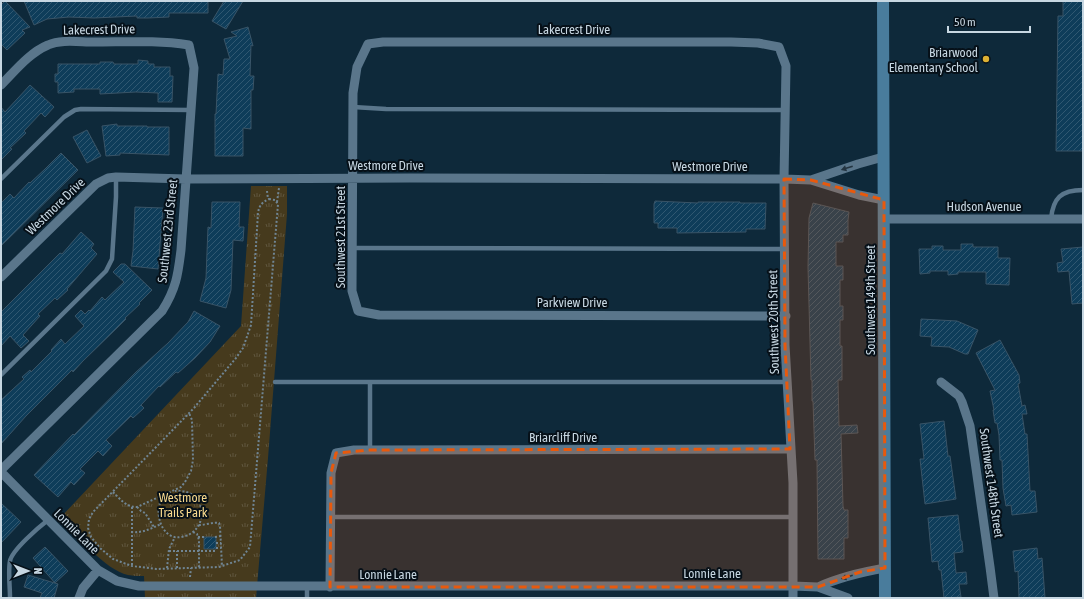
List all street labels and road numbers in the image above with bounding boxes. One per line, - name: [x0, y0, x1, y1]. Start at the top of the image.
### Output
- street label: Lakecrest Drive: [63, 21, 135, 38]
- street label: Lakecrest Drive: [538, 22, 610, 37]
- street label: Westmore Drive: [348, 158, 424, 173]
- street label: Westmore Drive: [672, 159, 748, 174]
- street label: Westmore Drive: [23, 175, 88, 238]
- street label: Southwest 23rd Street: [155, 178, 180, 284]
- street label: Southwest 21st Street: [333, 186, 348, 288]
- street label: Hudson Avenue: [947, 199, 1021, 214]
- street label: Southwest 149th Street: [863, 245, 878, 355]
- street label: Southwest 20th Street: [765, 270, 782, 374]
- street label: Parkview Drive: [537, 295, 607, 310]
- street label: Southwest 148th Street: [976, 427, 1007, 539]
- street label: Briarcliff Drive: [529, 430, 597, 445]
- street label: Lonnie Lane: [51, 506, 102, 557]
- street label: Lonnie Lane: [683, 566, 741, 581]
- street label: Lonnie Lane: [359, 567, 417, 582]

